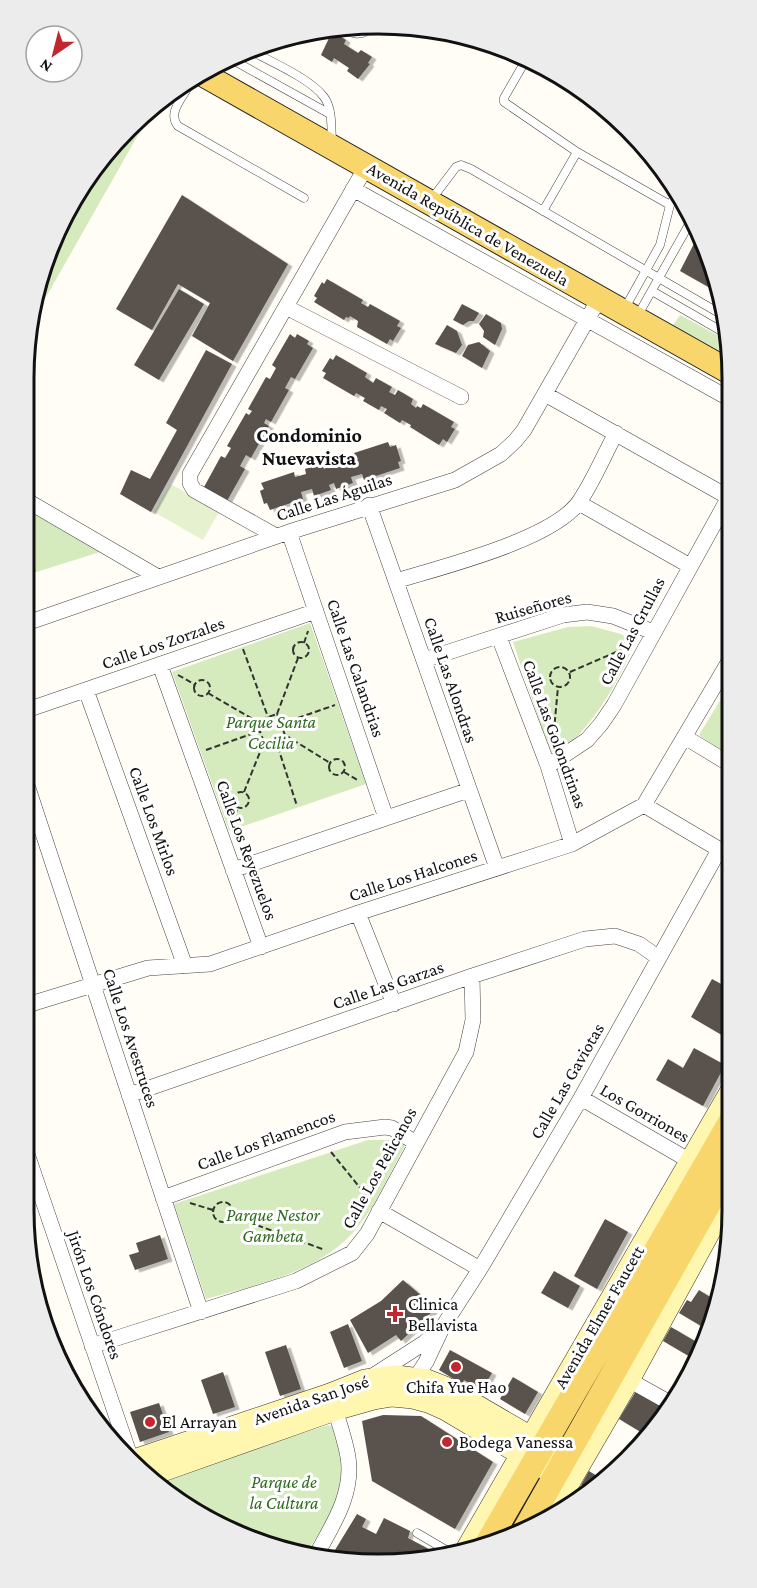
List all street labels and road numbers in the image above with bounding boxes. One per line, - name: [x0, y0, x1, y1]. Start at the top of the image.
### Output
- street label: Avenida República de Venezuela: [363, 158, 573, 290]
- street label: Calle Las Águilas: [274, 469, 394, 525]
- street label: Calle Las Grullas: [595, 574, 669, 688]
- street label: Ruiseñores: [492, 587, 574, 627]
- street label: Calle Las Calandrias: [323, 596, 389, 740]
- street label: Calle Los Zorzales: [99, 613, 227, 673]
- street label: Calle Las Alondras: [420, 614, 482, 746]
- street label: Calle Las Golondrinas: [519, 657, 591, 811]
- street label: Calle Los Mirlos: [125, 764, 183, 878]
- street label: Calle Los Reyezuelos: [212, 777, 282, 923]
- street label: Calle Los Halcones: [346, 845, 480, 905]
- street label: Calle Las Garzas: [330, 957, 446, 1013]
- street label: Calle Los Avestruces: [99, 966, 163, 1110]
- street label: Calle Las Gaviotas: [526, 1020, 608, 1142]
- street label: Los Gorriones: [597, 1079, 693, 1147]
- street label: Calle Los Pelicanos: [337, 1104, 421, 1232]
- street label: Calle Los Flamencos: [194, 1106, 338, 1174]
- street label: Jirón Los Cóndores: [63, 1226, 126, 1362]
- street label: Avenida Elmer Faucett: [550, 1241, 649, 1392]
- street label: Avenida San José: [251, 1371, 371, 1429]

